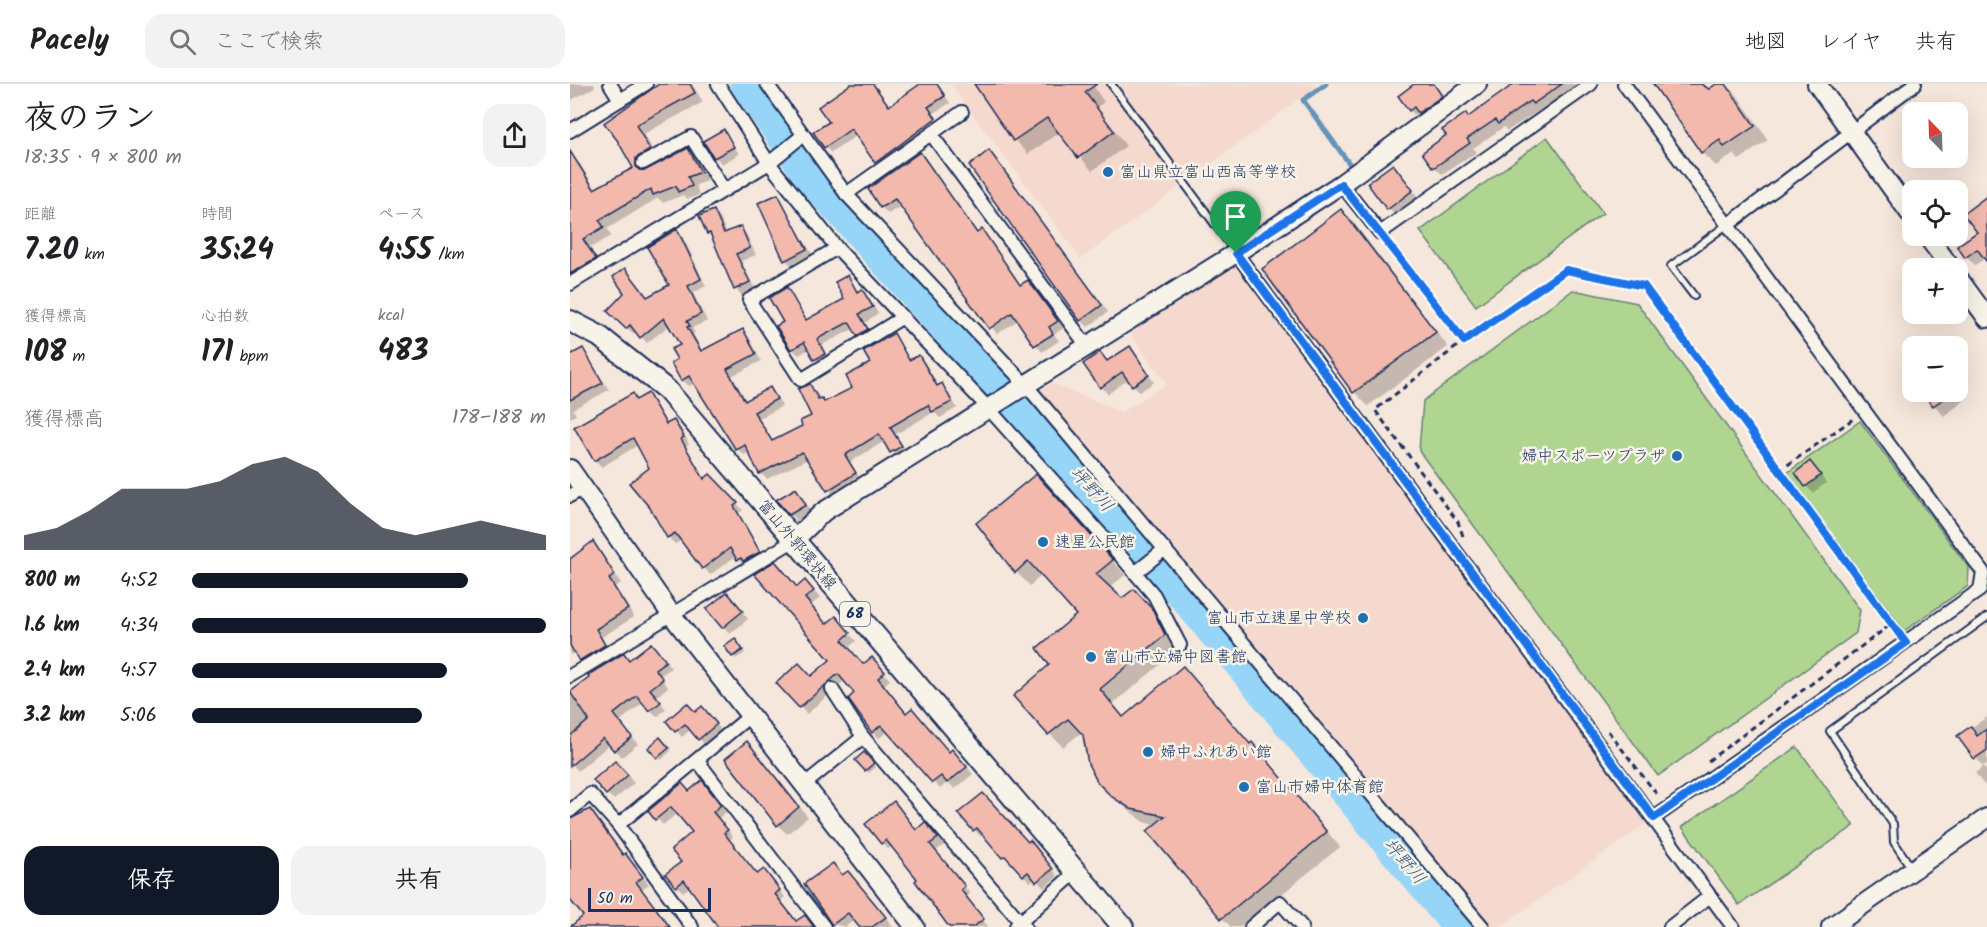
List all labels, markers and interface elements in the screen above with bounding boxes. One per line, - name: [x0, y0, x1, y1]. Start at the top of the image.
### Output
- search box: [145, 14, 565, 68]
- text: Pacely: [30, 19, 109, 64]
- icon: search: [166, 25, 199, 58]
- text: ここで検索: [214, 25, 324, 60]
- text: 地図: [1745, 26, 1787, 59]
- text: レイヤ: [1820, 26, 1882, 59]
- text: 共有: [1915, 26, 1957, 59]
- text: 夜のラン: [24, 93, 156, 146]
- north arrow: [1902, 102, 1968, 168]
- map controls: [1902, 102, 1968, 402]
- button: share: [483, 104, 546, 167]
- text: 18:35 · 9 × 800 m: [24, 142, 182, 174]
- place label: 富山県立富山西高等学校: [1120, 160, 1296, 185]
- marker: 富山県立富山西高等学校: [1101, 165, 1115, 179]
- button: locate: [1902, 180, 1968, 246]
- pin: [1210, 191, 1261, 253]
- icon: arrive: [1219, 200, 1252, 233]
- text: 距離: [24, 202, 56, 227]
- text: 時間: [201, 202, 233, 227]
- text: ペース: [378, 202, 425, 227]
- text: 7.20: [24, 227, 78, 275]
- text: 35:24: [201, 227, 274, 275]
- text: 4:55: [378, 227, 432, 275]
- text: km: [78, 242, 105, 267]
- text: /km: [432, 242, 464, 267]
- button: +: [1902, 258, 1968, 324]
- text: kcal: [378, 303, 404, 328]
- text: 獲得標高: [24, 304, 88, 329]
- text: 心拍数: [201, 304, 249, 329]
- text: 483: [378, 328, 428, 376]
- text: 108: [24, 329, 66, 377]
- text: 171: [201, 329, 233, 377]
- button: −: [1902, 336, 1968, 402]
- text: m: [66, 344, 85, 369]
- text: bpm: [233, 344, 268, 369]
- text: 178–188 m: [452, 402, 546, 434]
- text: 獲得標高: [24, 404, 104, 436]
- place label: 婦中スポーツプラザ: [1521, 444, 1665, 469]
- marker: 婦中スポーツプラザ: [1670, 449, 1684, 463]
- water label: 坪野川: [1062, 460, 1120, 520]
- street label: 富山外郭環状線: [751, 494, 843, 596]
- place label: 速星公民館: [1055, 530, 1135, 555]
- marker: 速星公民館: [1036, 535, 1050, 549]
- text: 800 m: [24, 565, 80, 597]
- text: 4:52: [120, 565, 158, 597]
- road number: 68: [840, 602, 870, 626]
- place label: 富山市立速星中学校: [1207, 606, 1351, 631]
- text: 1.6 km: [24, 610, 80, 642]
- text: 4:34: [120, 610, 158, 642]
- marker: 富山市立速星中学校: [1356, 611, 1370, 625]
- place label: 富山市立婦中図書館: [1103, 645, 1247, 670]
- marker: 富山市立婦中図書館: [1084, 650, 1098, 664]
- text: 2.4 km: [24, 655, 85, 687]
- text: 4:57: [120, 655, 156, 687]
- text: 3.2 km: [24, 700, 85, 732]
- text: 5:06: [120, 700, 157, 732]
- place label: 婦中ふれあい館: [1160, 740, 1272, 765]
- marker: 婦中ふれあい館: [1141, 745, 1155, 759]
- place label: 富山市婦中体育館: [1256, 775, 1384, 800]
- marker: 富山市婦中体育館: [1237, 780, 1251, 794]
- water label: 坪野川: [1376, 832, 1432, 892]
- button: 保存: [24, 846, 279, 915]
- button: 共有: [291, 846, 546, 915]
- scale bar: [588, 885, 711, 912]
- text: 50 m: [597, 886, 633, 911]

